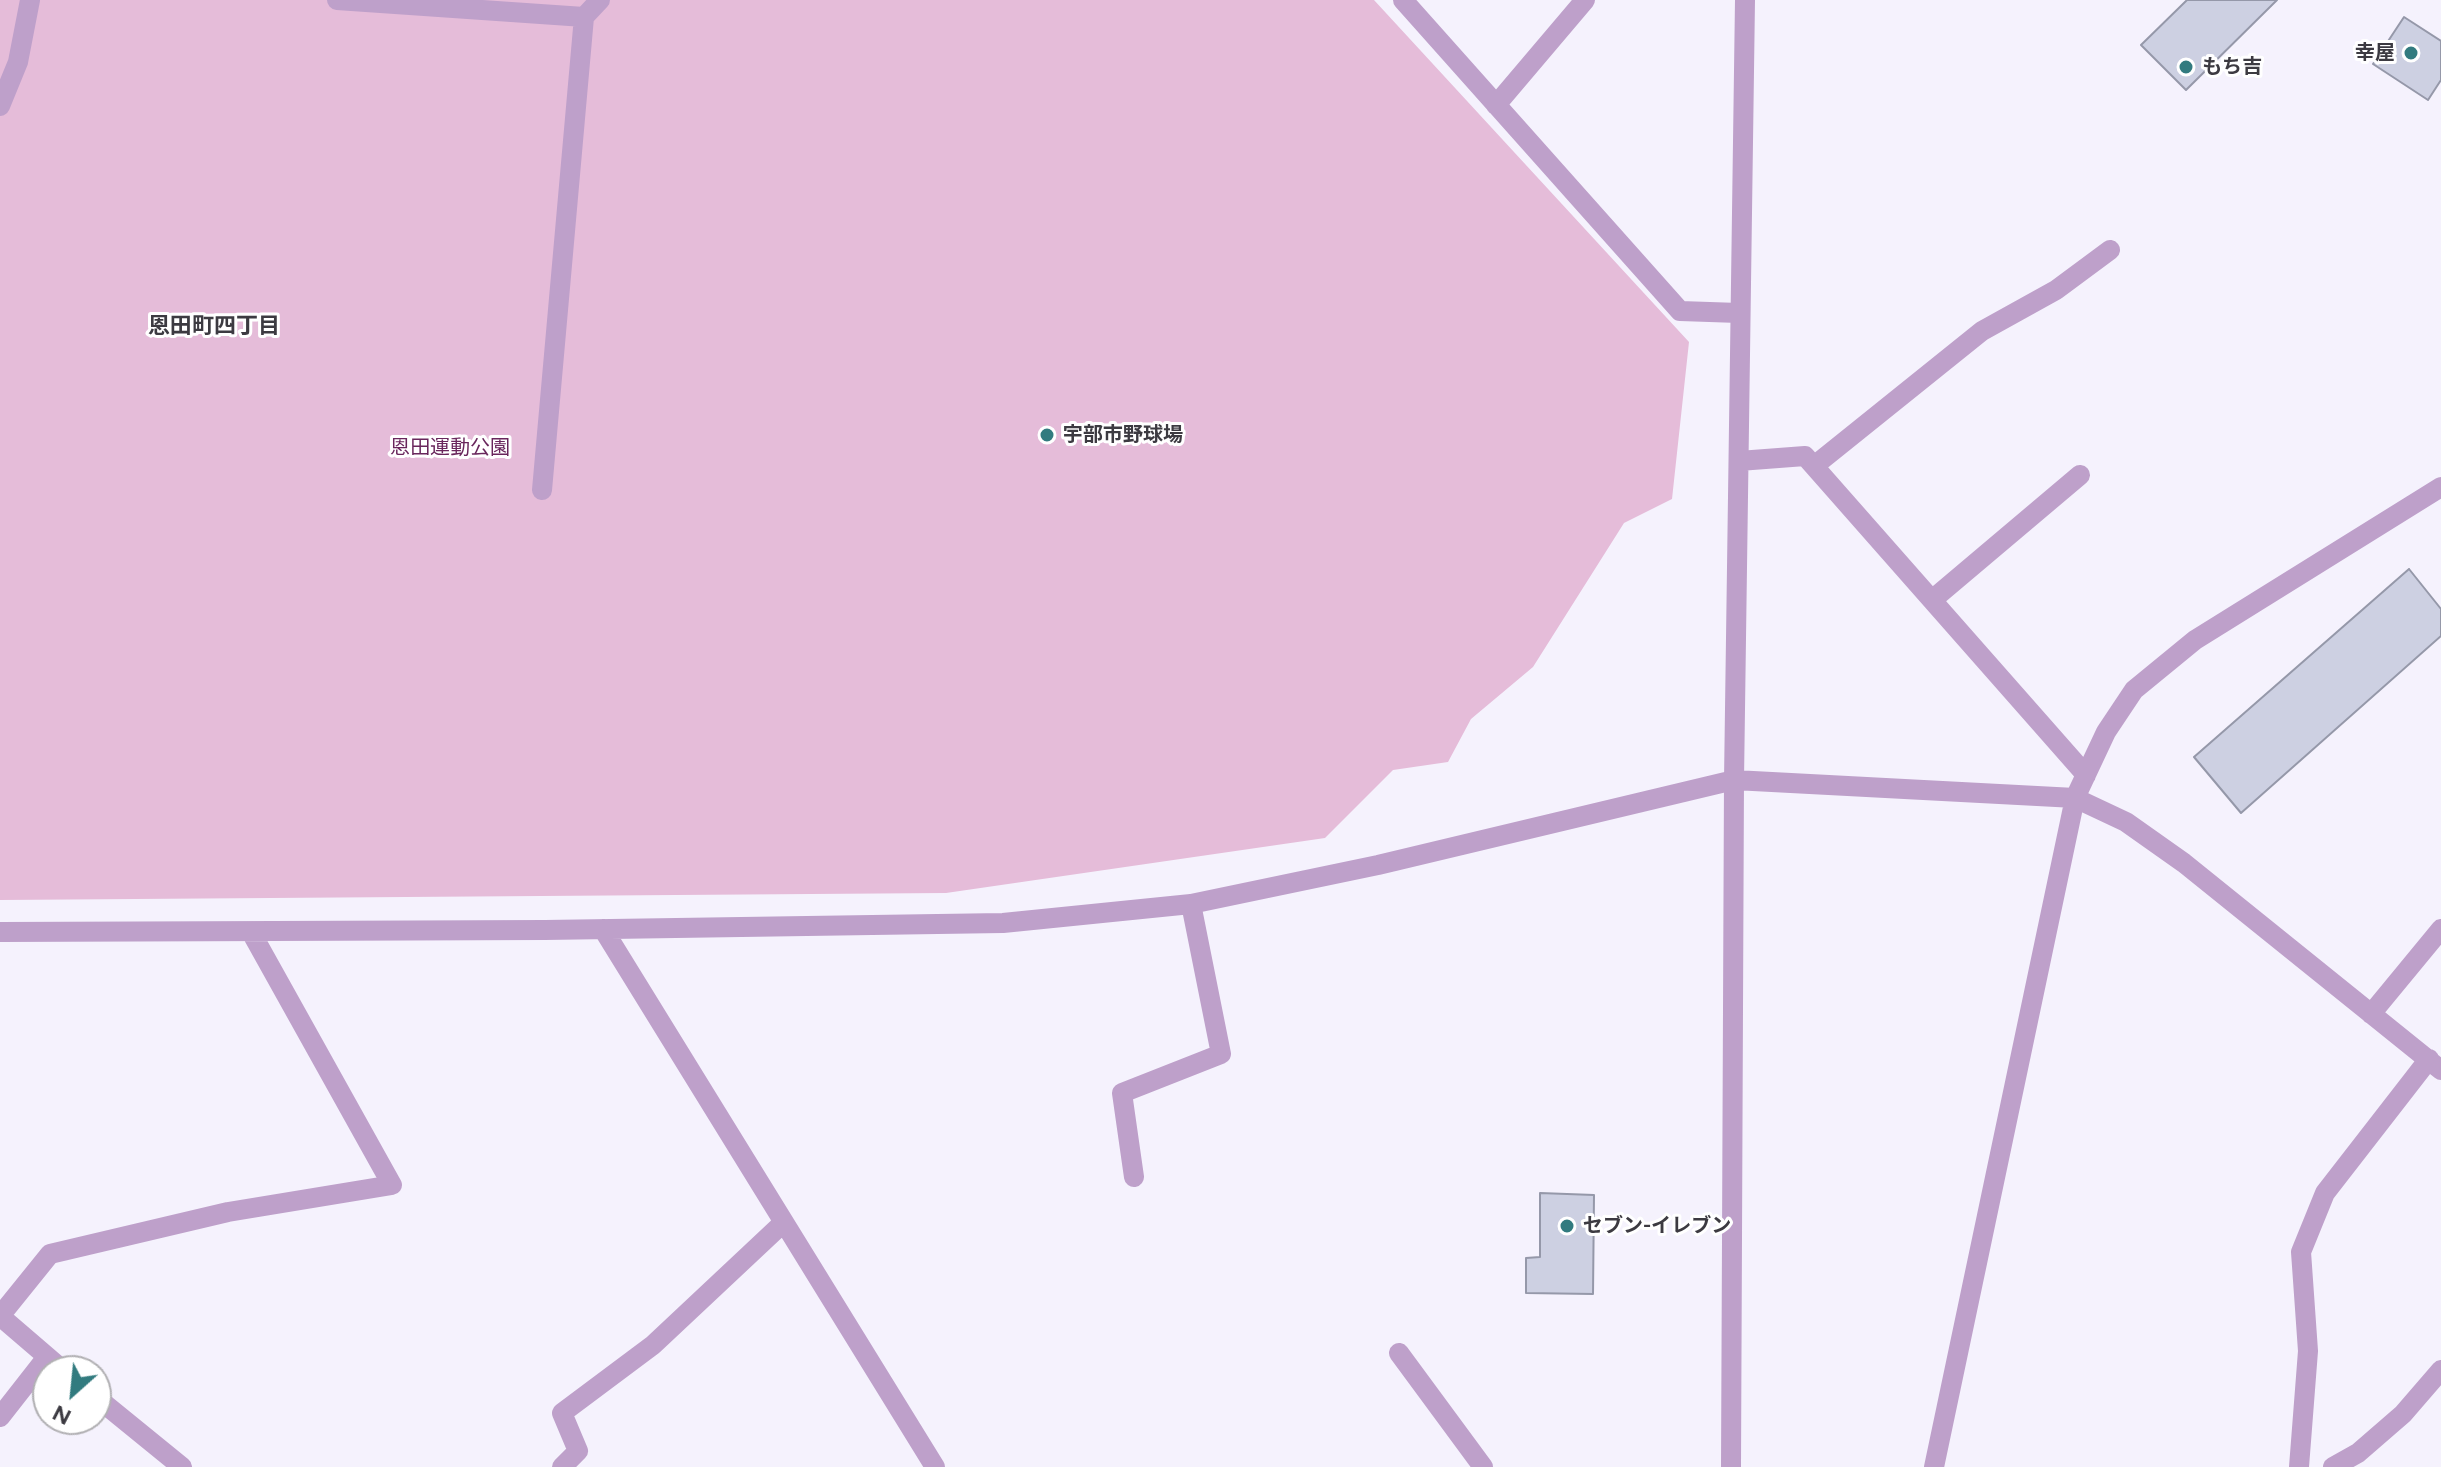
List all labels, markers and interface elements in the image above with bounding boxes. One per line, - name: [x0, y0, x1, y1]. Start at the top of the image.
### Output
- place label: 幸屋: [2355, 41, 2395, 65]
- marker: 幸屋: [2402, 44, 2420, 62]
- place label: もち吉: [2202, 55, 2262, 79]
- marker: もち吉: [2177, 58, 2195, 76]
- district label: 恩田町四丁目: [148, 314, 280, 340]
- place label: 宇部市野球場: [1063, 423, 1183, 447]
- marker: 宇部市野球場: [1038, 426, 1056, 444]
- park label: 恩田運動公園: [390, 436, 510, 460]
- place label: セブン-イレブン: [1583, 1214, 1731, 1238]
- marker: セブン-イレブン: [1558, 1217, 1576, 1235]
- north arrow: [32, 1355, 112, 1435]
- text: N: [48, 1399, 76, 1431]

